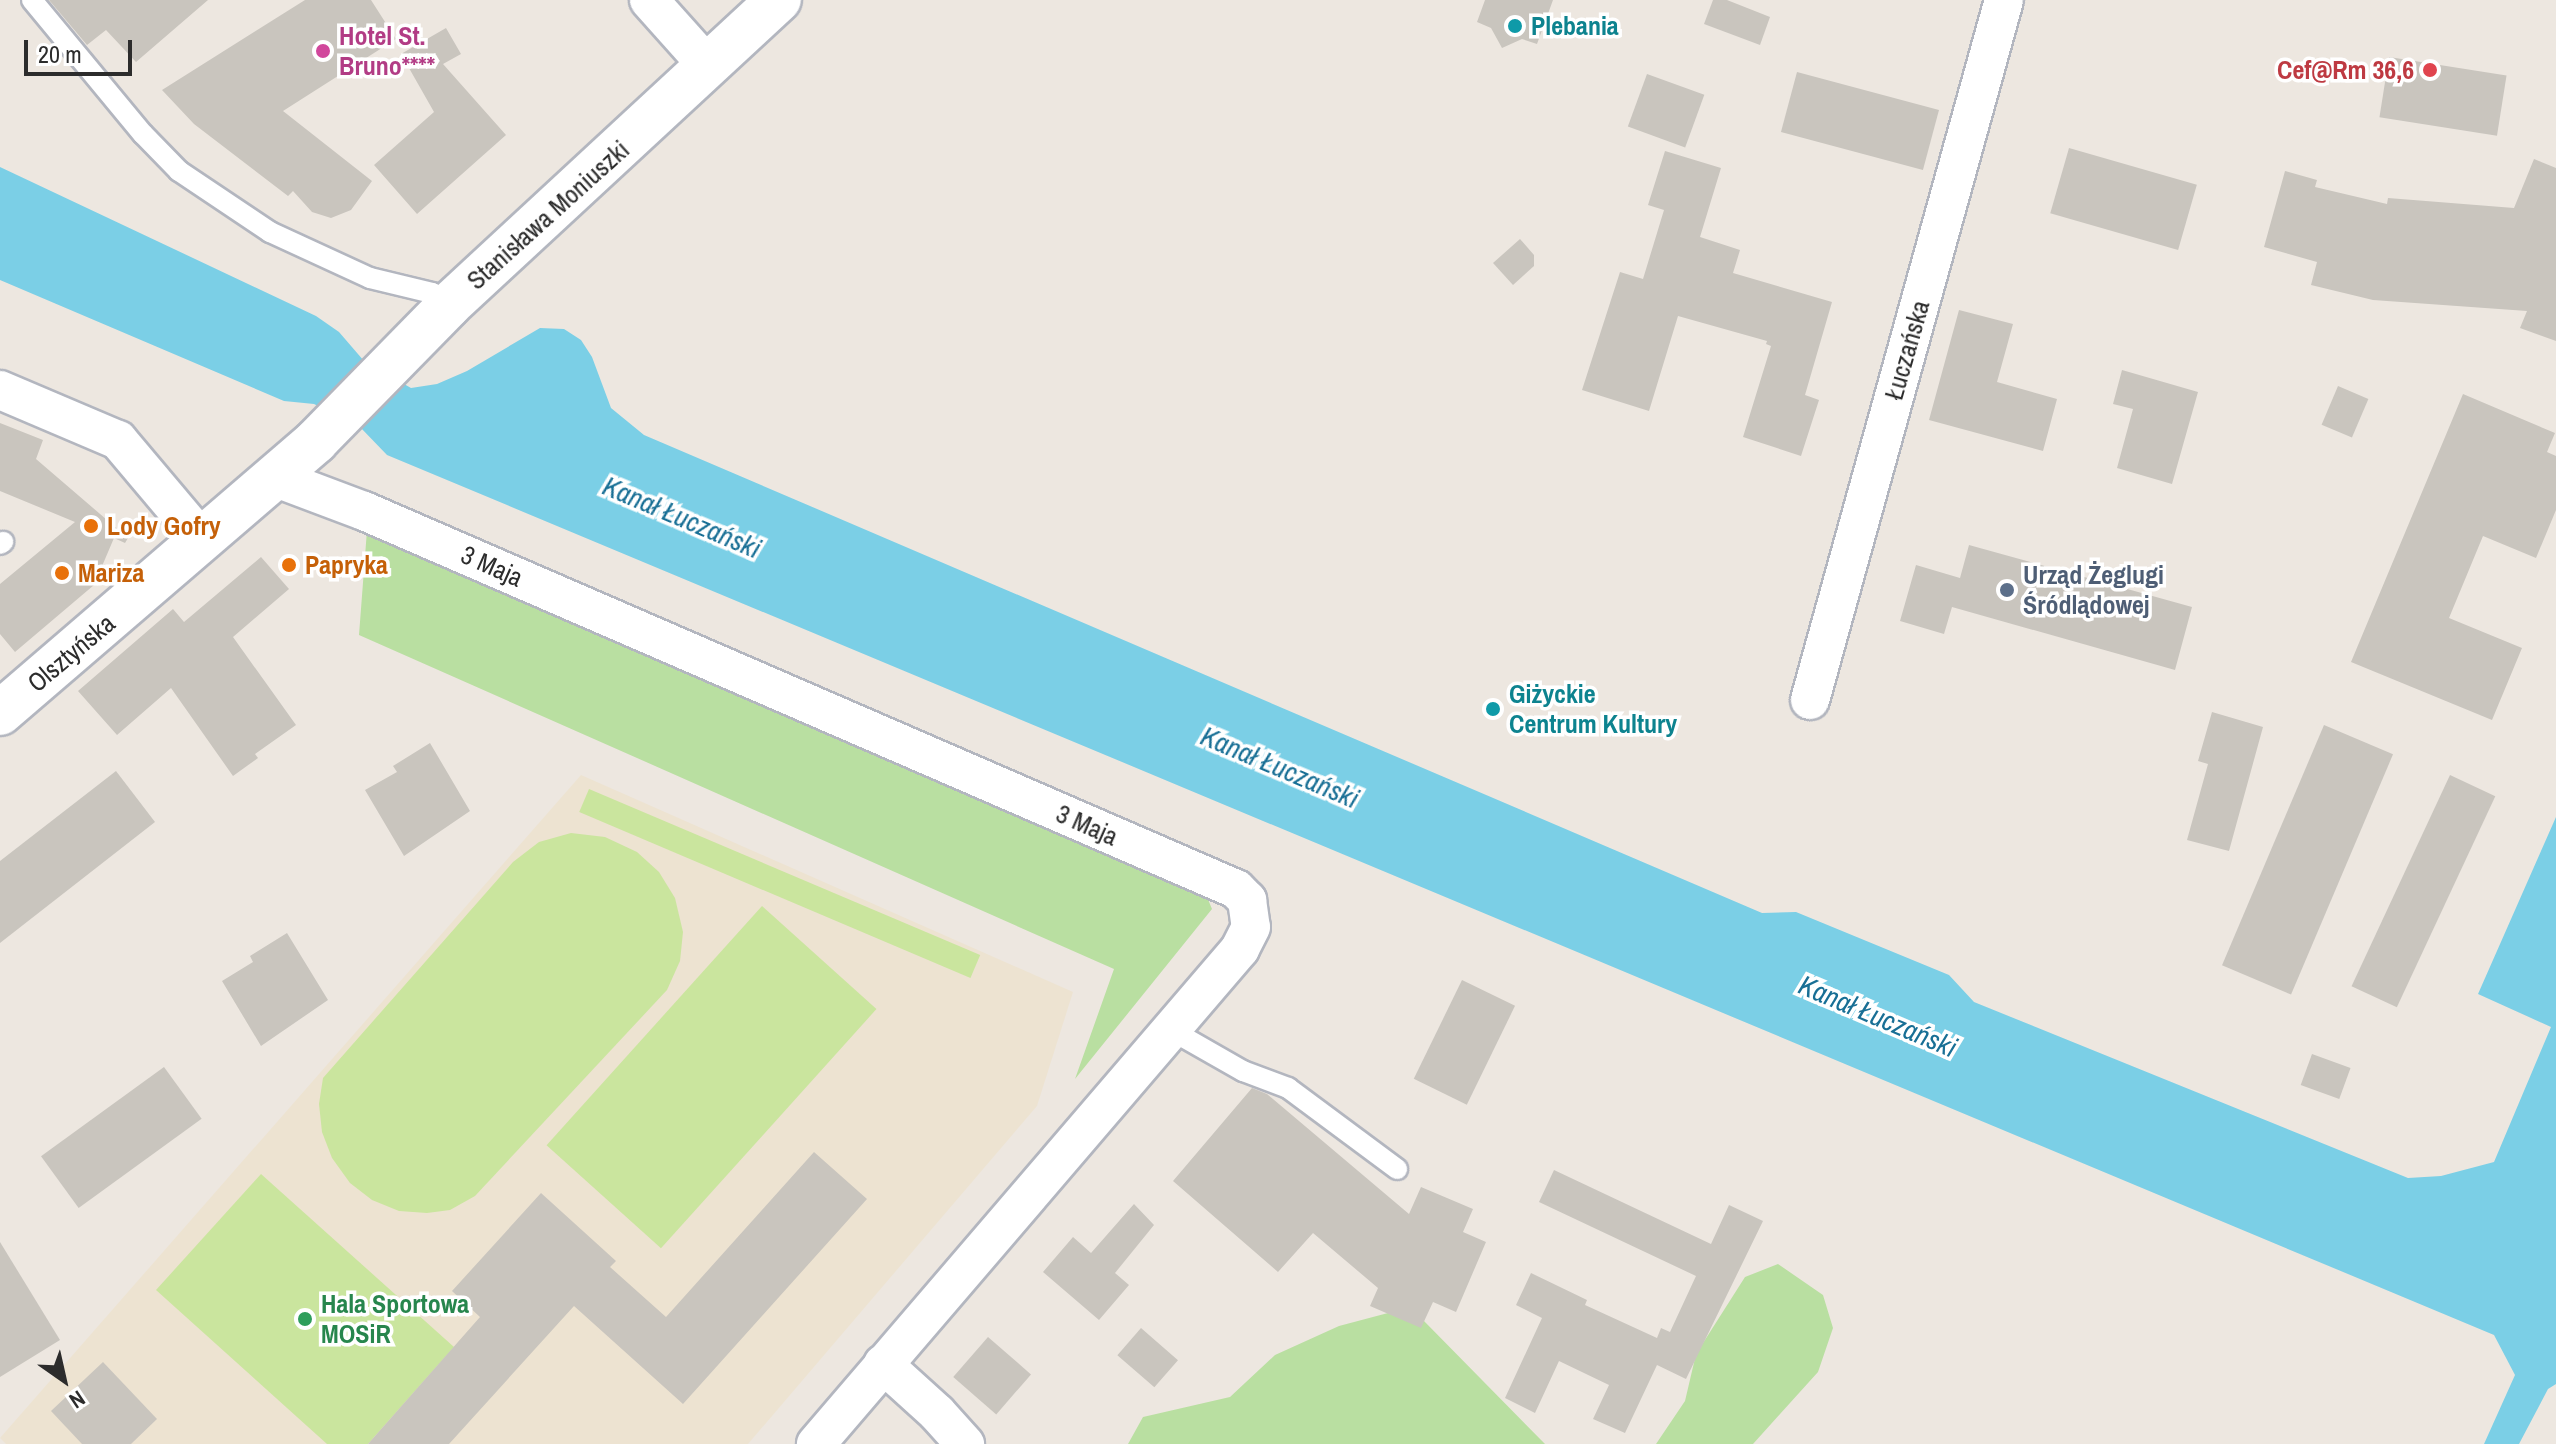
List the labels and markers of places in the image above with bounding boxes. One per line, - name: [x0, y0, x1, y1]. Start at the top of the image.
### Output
- place label: Plebania: [1531, 10, 1619, 42]
- marker: Plebania: [1506, 17, 1524, 35]
- place label: Hotel St. Bruno****: [339, 20, 435, 82]
- marker: Hotel St. Bruno****: [314, 42, 332, 60]
- place label: Cef@Rm 36,6: [2277, 54, 2414, 86]
- marker: Cef@Rm 36,6: [2421, 61, 2439, 79]
- place label: Lody Gofry: [107, 510, 221, 542]
- marker: Lody Gofry: [82, 517, 100, 535]
- place label: Papryka: [305, 549, 388, 581]
- marker: Papryka: [280, 556, 298, 574]
- place label: Mariza: [78, 557, 144, 589]
- place label: Urząd Żeglugi Śródlądowej: [2023, 559, 2164, 620]
- marker: Mariza: [53, 564, 71, 582]
- marker: Urząd Żeglugi Śródlądowej: [1998, 581, 2016, 599]
- place label: Giżyckie Centrum Kultury: [1509, 678, 1677, 740]
- marker: Giżyckie Centrum Kultury: [1484, 700, 1502, 718]
- place label: Hala Sportowa MOSiR: [321, 1288, 469, 1350]
- marker: Hala Sportowa MOSiR: [296, 1310, 314, 1328]

